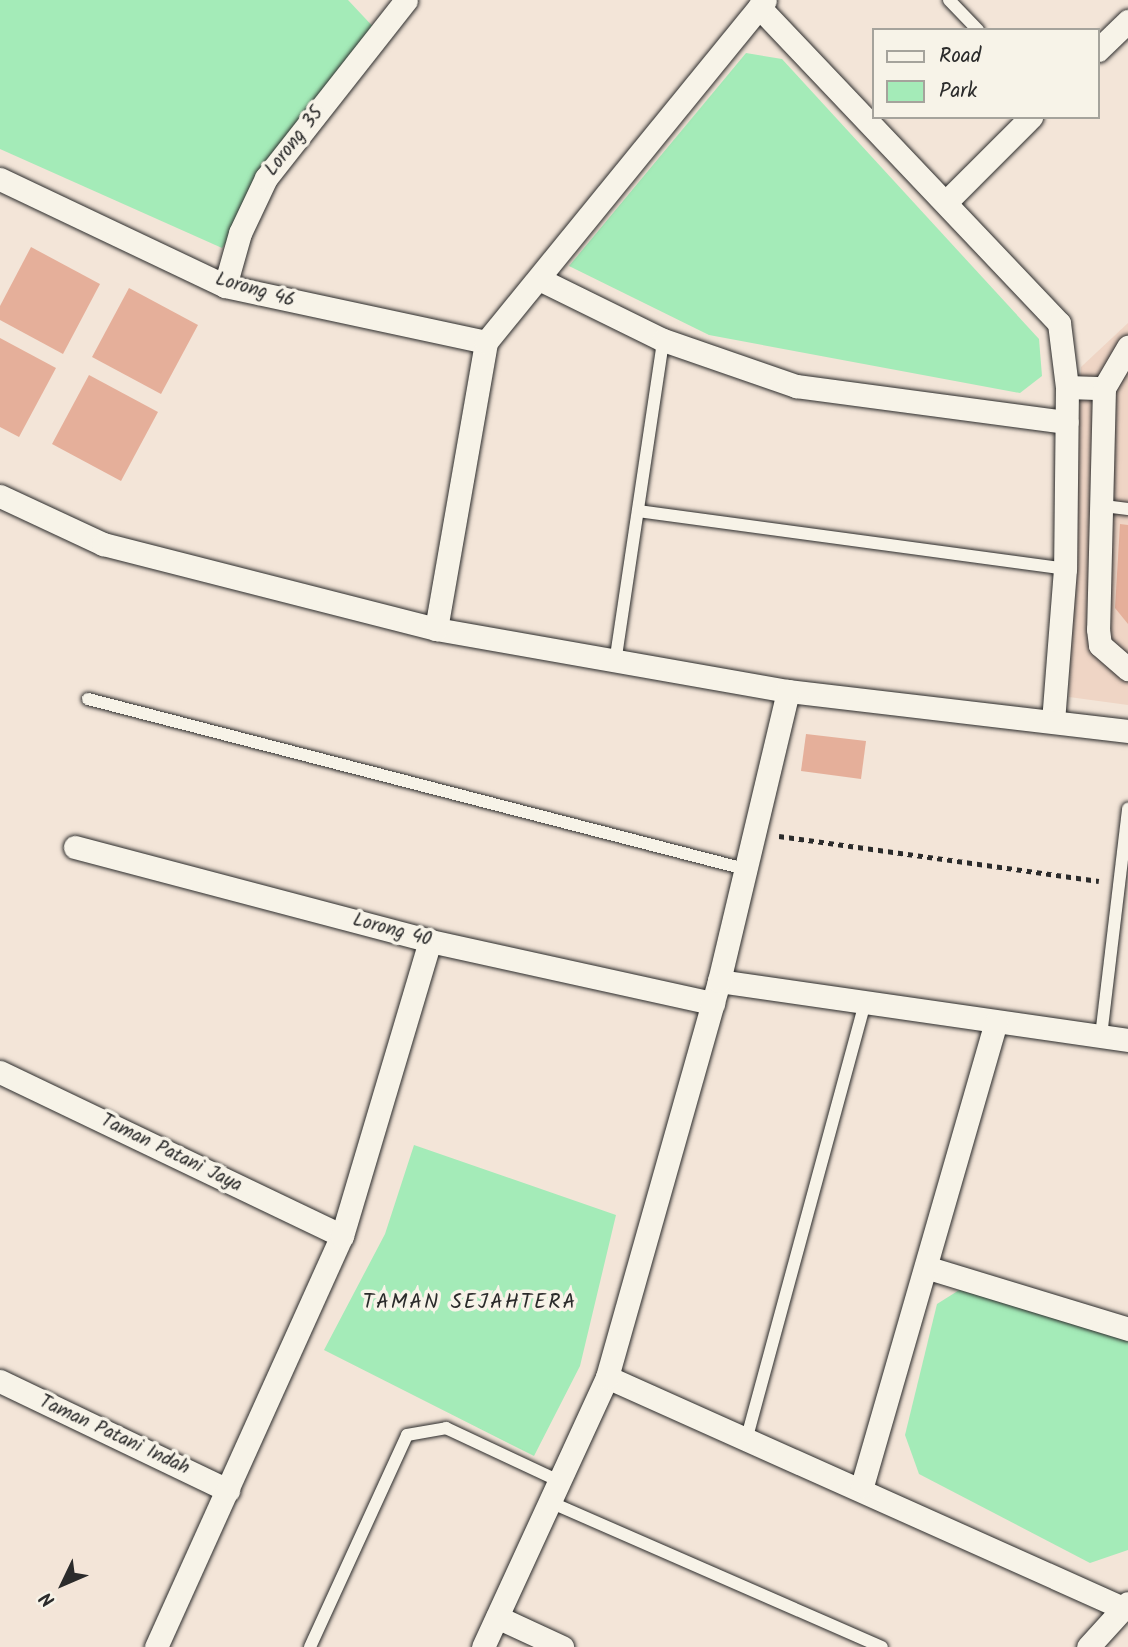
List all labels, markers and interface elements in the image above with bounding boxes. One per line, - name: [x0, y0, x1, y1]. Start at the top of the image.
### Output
- legend: [872, 28, 1100, 119]
- text: Road: [939, 40, 981, 73]
- text: Park: [939, 75, 977, 108]
- street label: Lorong 35: [261, 103, 329, 181]
- street label: Lorong 46: [213, 269, 297, 313]
- street label: Lorong 40: [350, 910, 434, 952]
- street label: Taman Patani Jaya: [97, 1110, 245, 1198]
- district label: TAMAN SEJAHTERA: [365, 1290, 575, 1316]
- street label: Taman Patani Indah: [35, 1391, 193, 1481]
- north arrow: [28, 1549, 98, 1619]
- text: N: [33, 1584, 63, 1613]

